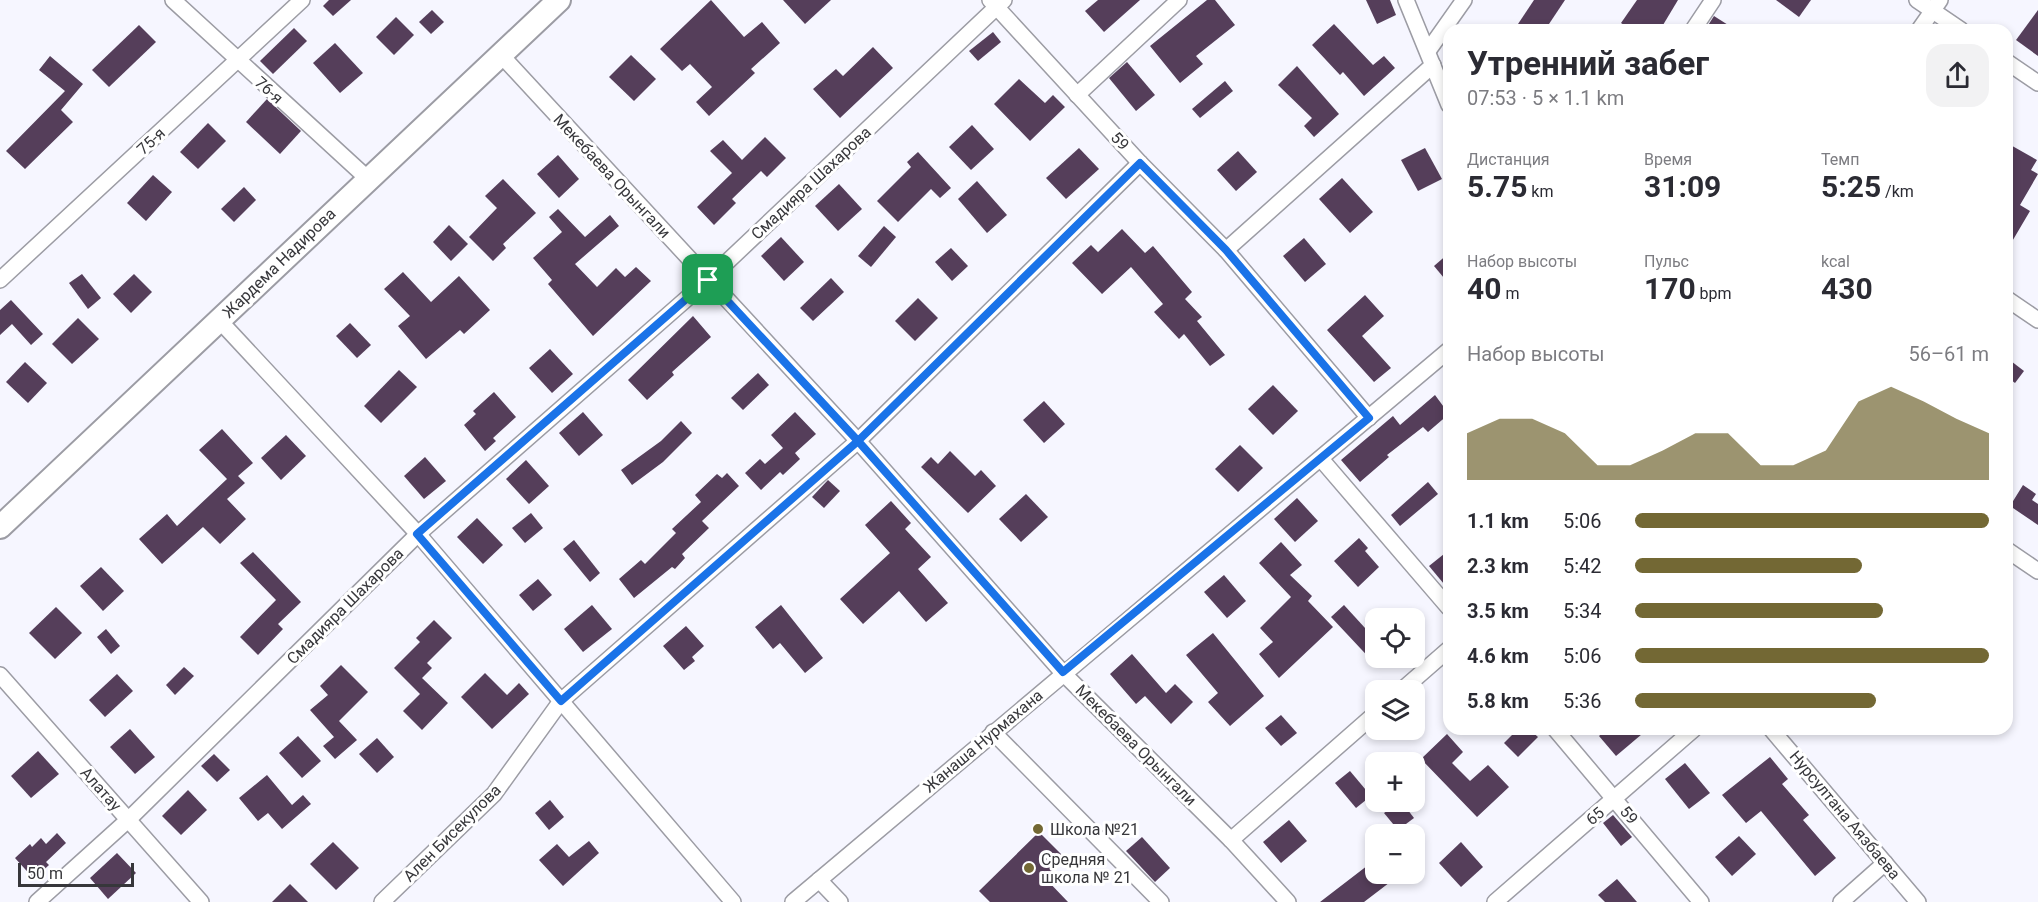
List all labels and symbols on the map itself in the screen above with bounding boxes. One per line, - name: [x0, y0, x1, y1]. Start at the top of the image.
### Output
- street label: 76-я: [251, 73, 287, 107]
- street label: Мекебаева Орынгали: [550, 110, 674, 242]
- street label: 75-я: [133, 123, 169, 159]
- street label: Смадияра Шахарова: [747, 123, 875, 243]
- street label: 59: [1107, 128, 1133, 154]
- street label: Жардема Надирова: [219, 204, 339, 322]
- pin: [682, 254, 733, 305]
- street label: Смадияра Шахарова: [283, 544, 407, 668]
- street label: Мекебаева Орынгали: [1072, 681, 1200, 809]
- street label: Жанаша Нурмахана: [919, 686, 1047, 796]
- street label: Нурсултана Аязбаева: [1786, 747, 1904, 883]
- street label: Алатау: [76, 763, 126, 815]
- street label: Ален Бисекулова: [399, 780, 505, 886]
- street label: 59: [1616, 802, 1642, 828]
- street label: 65: [1582, 803, 1608, 829]
- place label: Школа №21: [1050, 820, 1139, 839]
- marker: Школа №21: [1031, 822, 1045, 836]
- place label: Средняя школа № 21: [1041, 850, 1132, 887]
- scale bar: [18, 860, 134, 888]
- marker: Средняя школа № 21: [1022, 861, 1036, 875]

